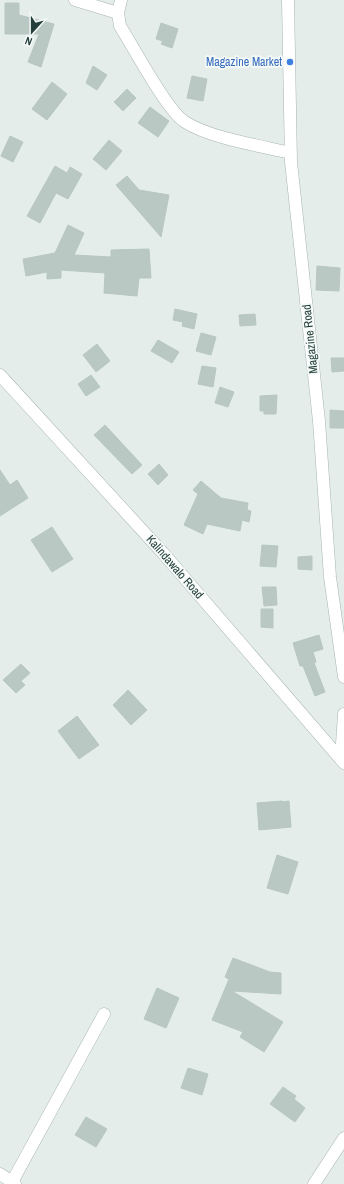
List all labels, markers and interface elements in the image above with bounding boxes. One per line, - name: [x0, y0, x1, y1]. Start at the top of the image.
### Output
- north arrow: [12, 12, 52, 52]
- text: N: [23, 34, 34, 49]
- place label: Magazine Market: [206, 54, 282, 70]
- marker: Magazine Market: [285, 57, 295, 67]
- street label: Magazine Road: [298, 304, 322, 374]
- street label: Kalindawalo Road: [143, 532, 207, 602]

